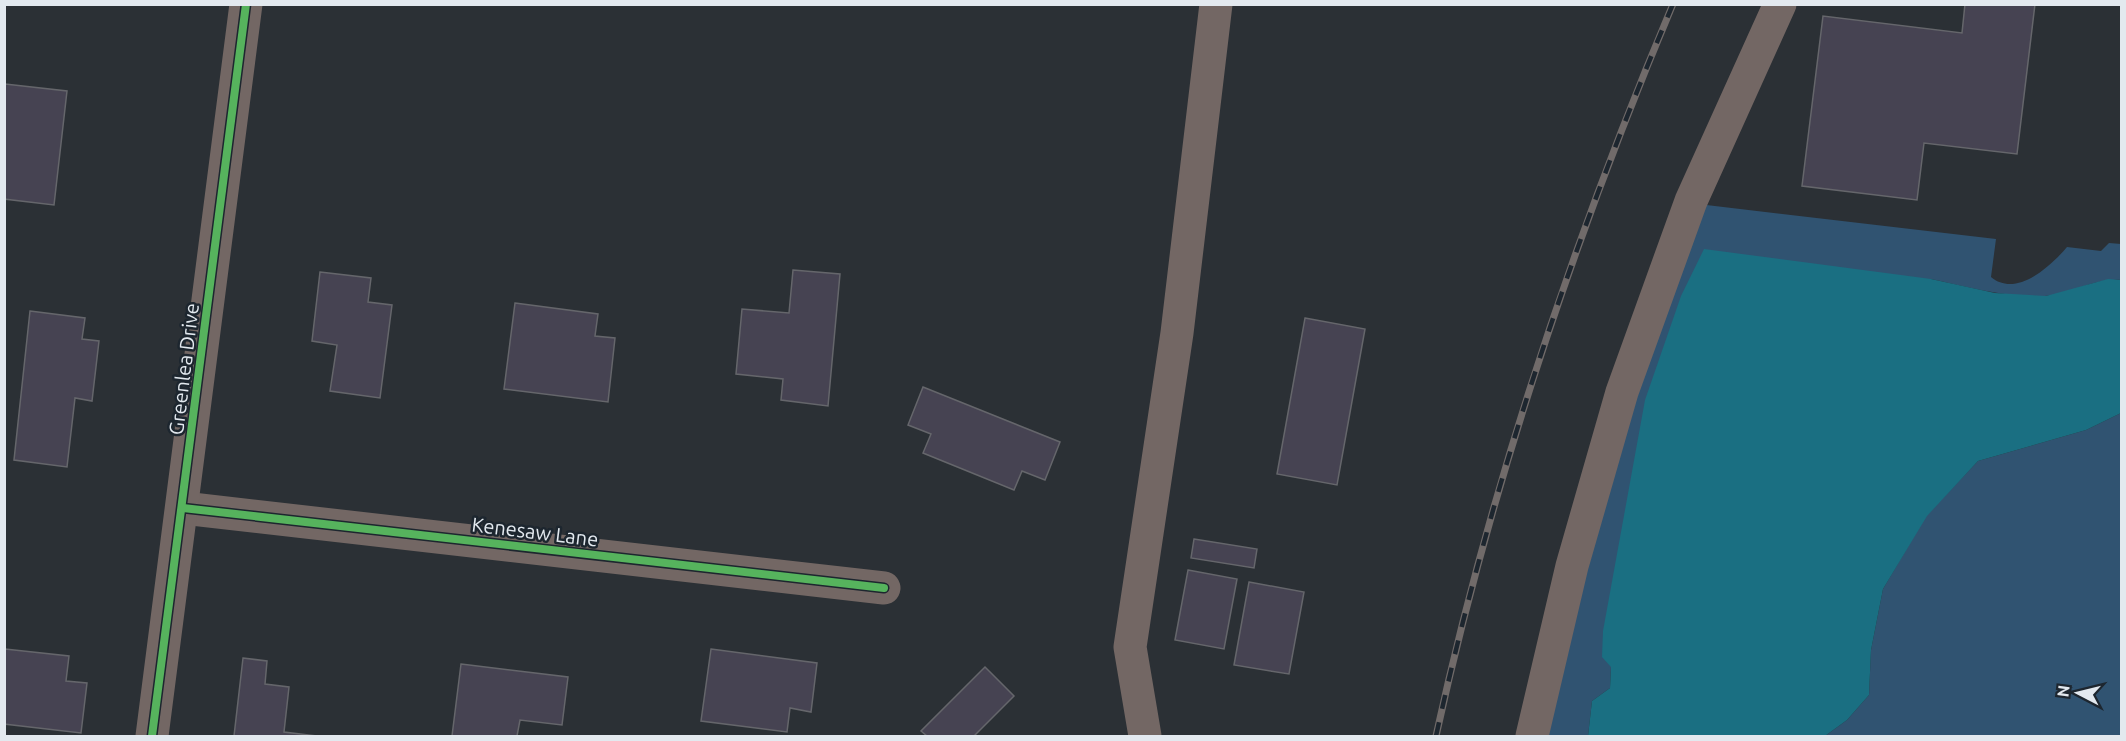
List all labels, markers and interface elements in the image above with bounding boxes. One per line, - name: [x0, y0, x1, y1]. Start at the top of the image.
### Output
- street label: Greenlea Drive: [164, 302, 203, 436]
- street label: Kenesaw Lane: [470, 512, 600, 551]
- north arrow: [2048, 663, 2108, 723]
- text: N: [2053, 684, 2073, 698]

